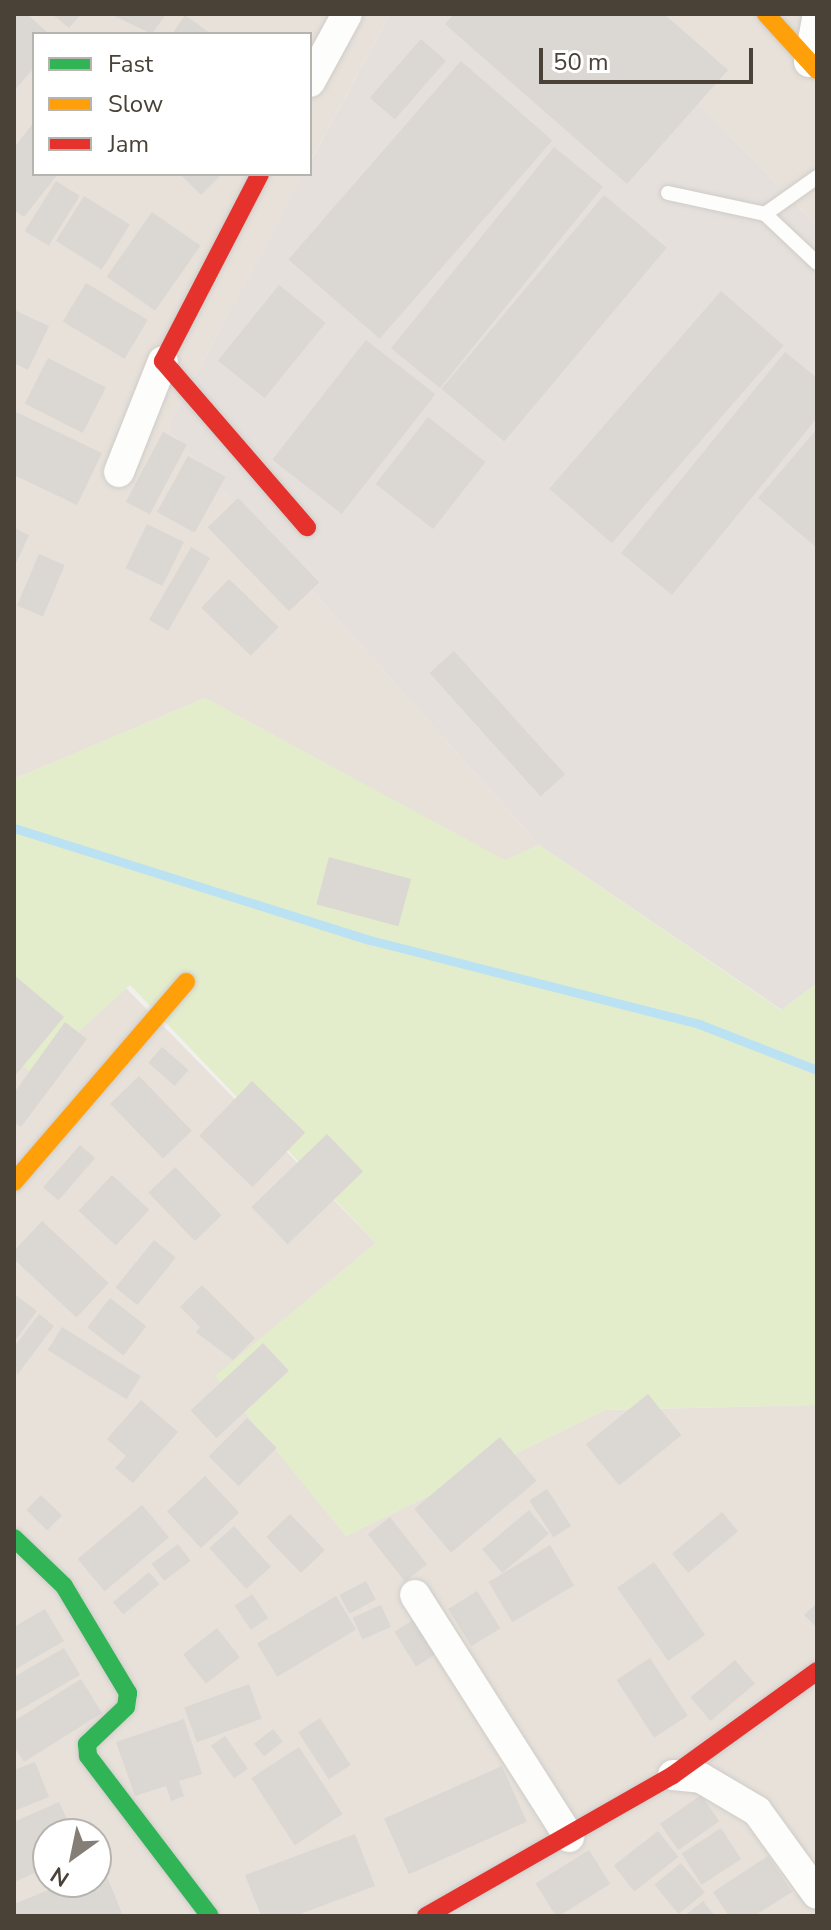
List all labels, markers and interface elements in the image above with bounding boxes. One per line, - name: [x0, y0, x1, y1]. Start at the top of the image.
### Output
- legend: [32, 32, 312, 176]
- scale bar: [543, 32, 757, 82]
- text: 50 m: [553, 46, 609, 78]
- text: Fast: [108, 48, 153, 80]
- text: Slow: [108, 88, 163, 120]
- text: Jam: [108, 128, 149, 160]
- north arrow: [32, 1818, 112, 1898]
- text: N: [45, 1859, 75, 1894]

